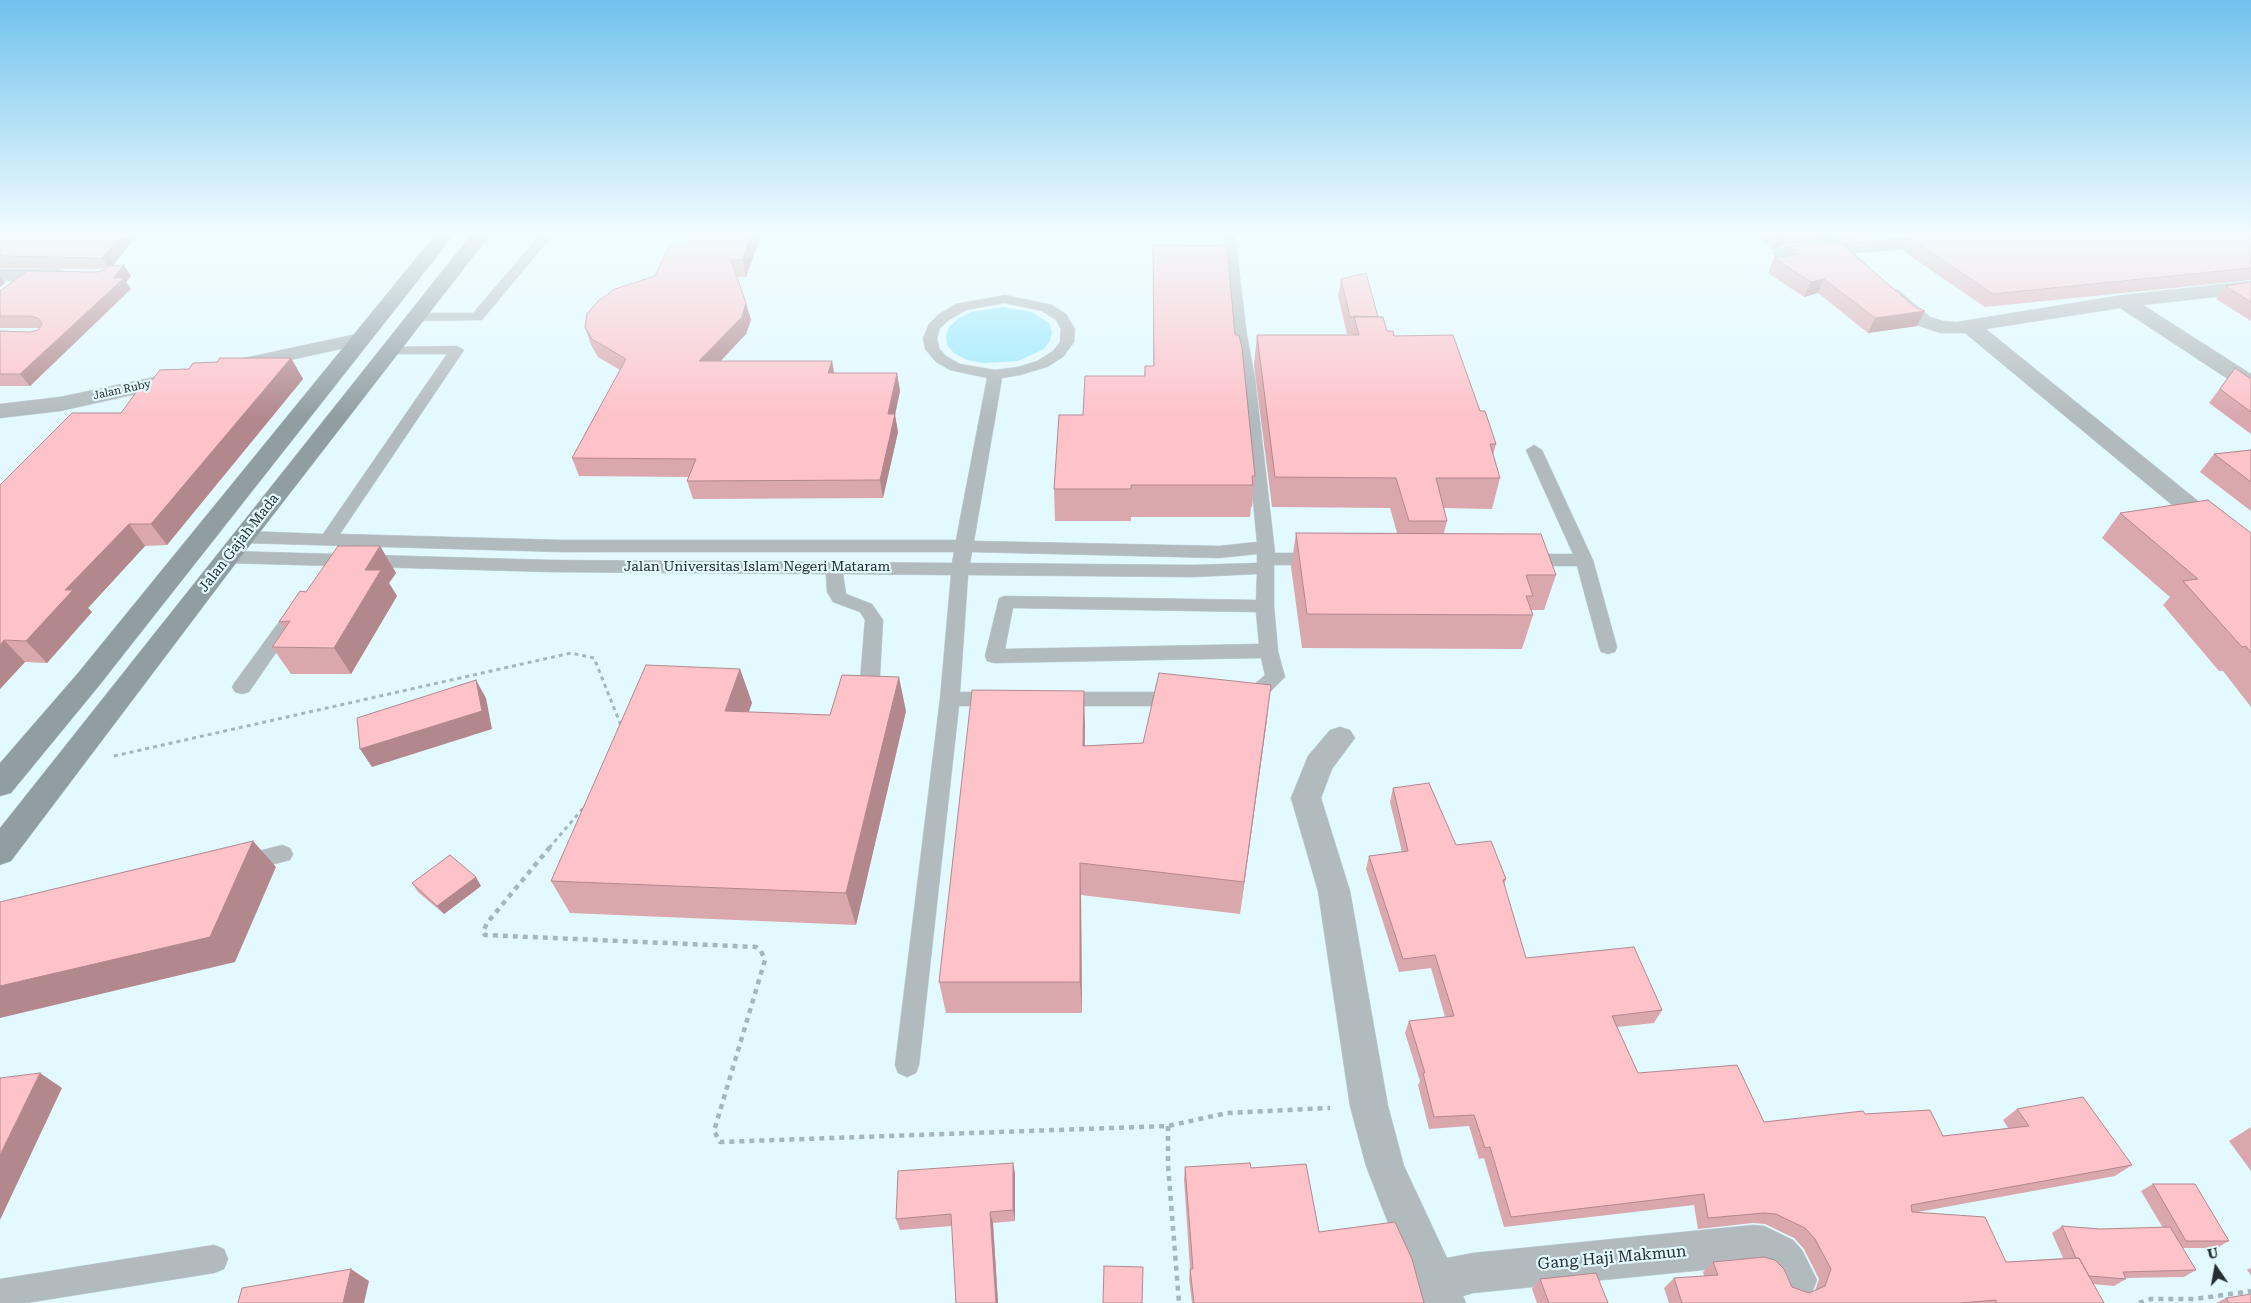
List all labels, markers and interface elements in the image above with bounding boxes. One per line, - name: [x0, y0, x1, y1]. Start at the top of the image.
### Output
- street label: Jalan Ruby: [92, 377, 152, 403]
- street label: Jalan Gajah Mada: [195, 491, 283, 595]
- street label: Jalan Universitas Islam Negeri Mataram: [624, 559, 890, 575]
- street label: Gang Haji Makmun: [1537, 1242, 1687, 1274]
- north arrow: [2191, 1243, 2241, 1293]
- text: U: [2206, 1244, 2220, 1262]

